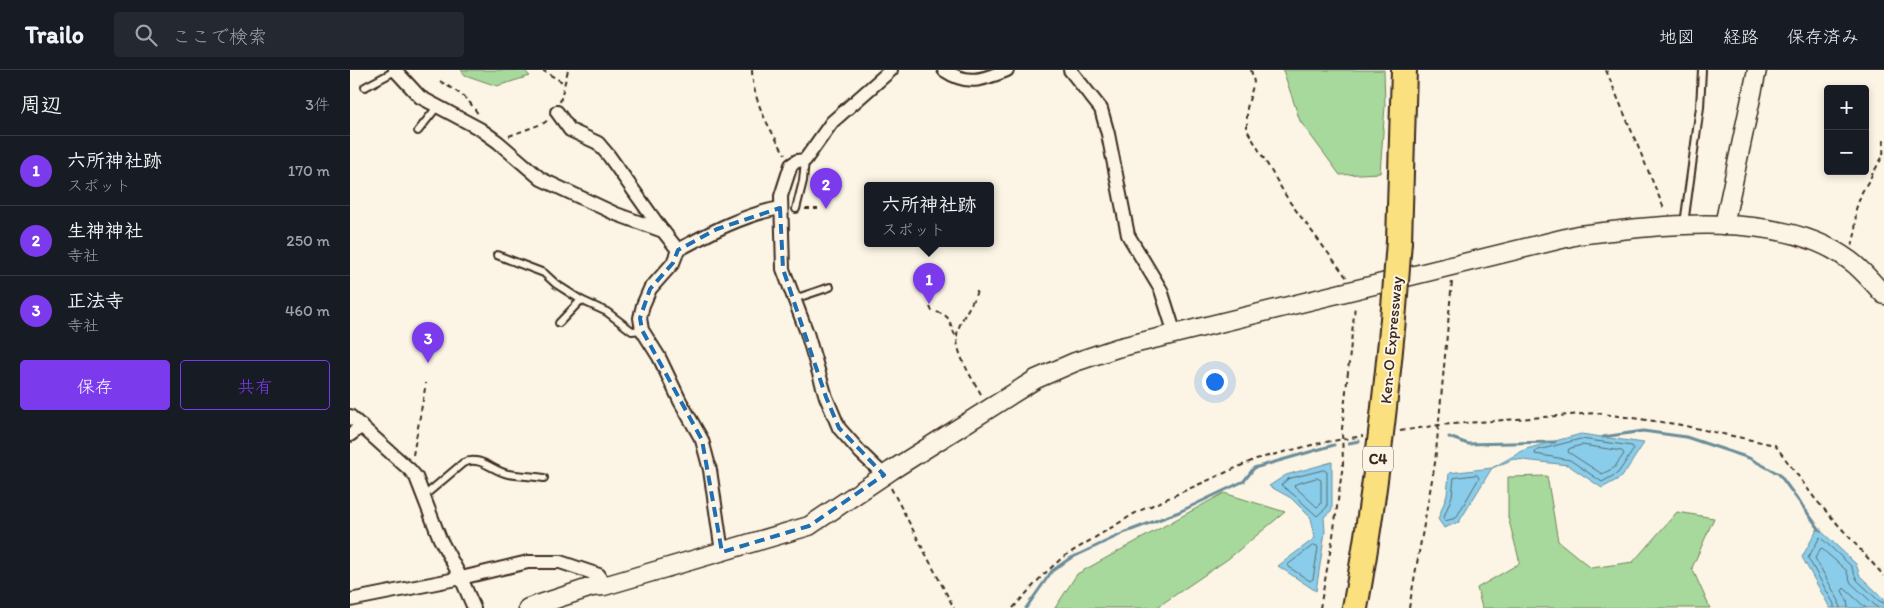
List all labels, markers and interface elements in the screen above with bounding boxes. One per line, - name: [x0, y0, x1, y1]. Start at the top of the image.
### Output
- search box: [114, 12, 464, 57]
- text: Trailo: [25, 20, 84, 49]
- icon: search: [132, 21, 160, 49]
- text: ここで検索: [172, 25, 267, 48]
- text: 地図: [1659, 26, 1695, 48]
- text: 経路: [1723, 26, 1759, 48]
- text: 保存済み: [1787, 26, 1859, 48]
- map controls: [1824, 85, 1869, 175]
- button: +: [1824, 85, 1869, 130]
- text: 周辺: [20, 92, 62, 117]
- text: 3件: [305, 95, 330, 114]
- button: −: [1824, 130, 1869, 175]
- text: 六所神社跡: [67, 149, 162, 172]
- text: 1: [32, 161, 40, 180]
- text: 170 m: [288, 161, 330, 180]
- pin: 2: [810, 168, 842, 209]
- text: スポット: [67, 176, 131, 195]
- popup: [864, 182, 994, 247]
- text: 六所神社跡: [881, 193, 977, 216]
- text: 生神神社: [67, 219, 143, 242]
- text: スポット: [881, 220, 946, 239]
- text: 2: [32, 231, 40, 250]
- text: 250 m: [286, 231, 330, 250]
- text: 寺社: [67, 246, 99, 265]
- pin: 1: [913, 263, 945, 304]
- street label: Ken-O Expressway: [1376, 275, 1406, 405]
- text: 正法寺: [67, 289, 124, 312]
- text: 3: [32, 301, 40, 320]
- text: 460 m: [285, 301, 330, 320]
- text: 寺社: [67, 316, 99, 335]
- pin: 3: [412, 322, 444, 363]
- button: 保存: [20, 360, 170, 410]
- button: 共有: [180, 360, 330, 410]
- your location: [1202, 369, 1228, 395]
- road number: C4: [1363, 446, 1393, 472]

